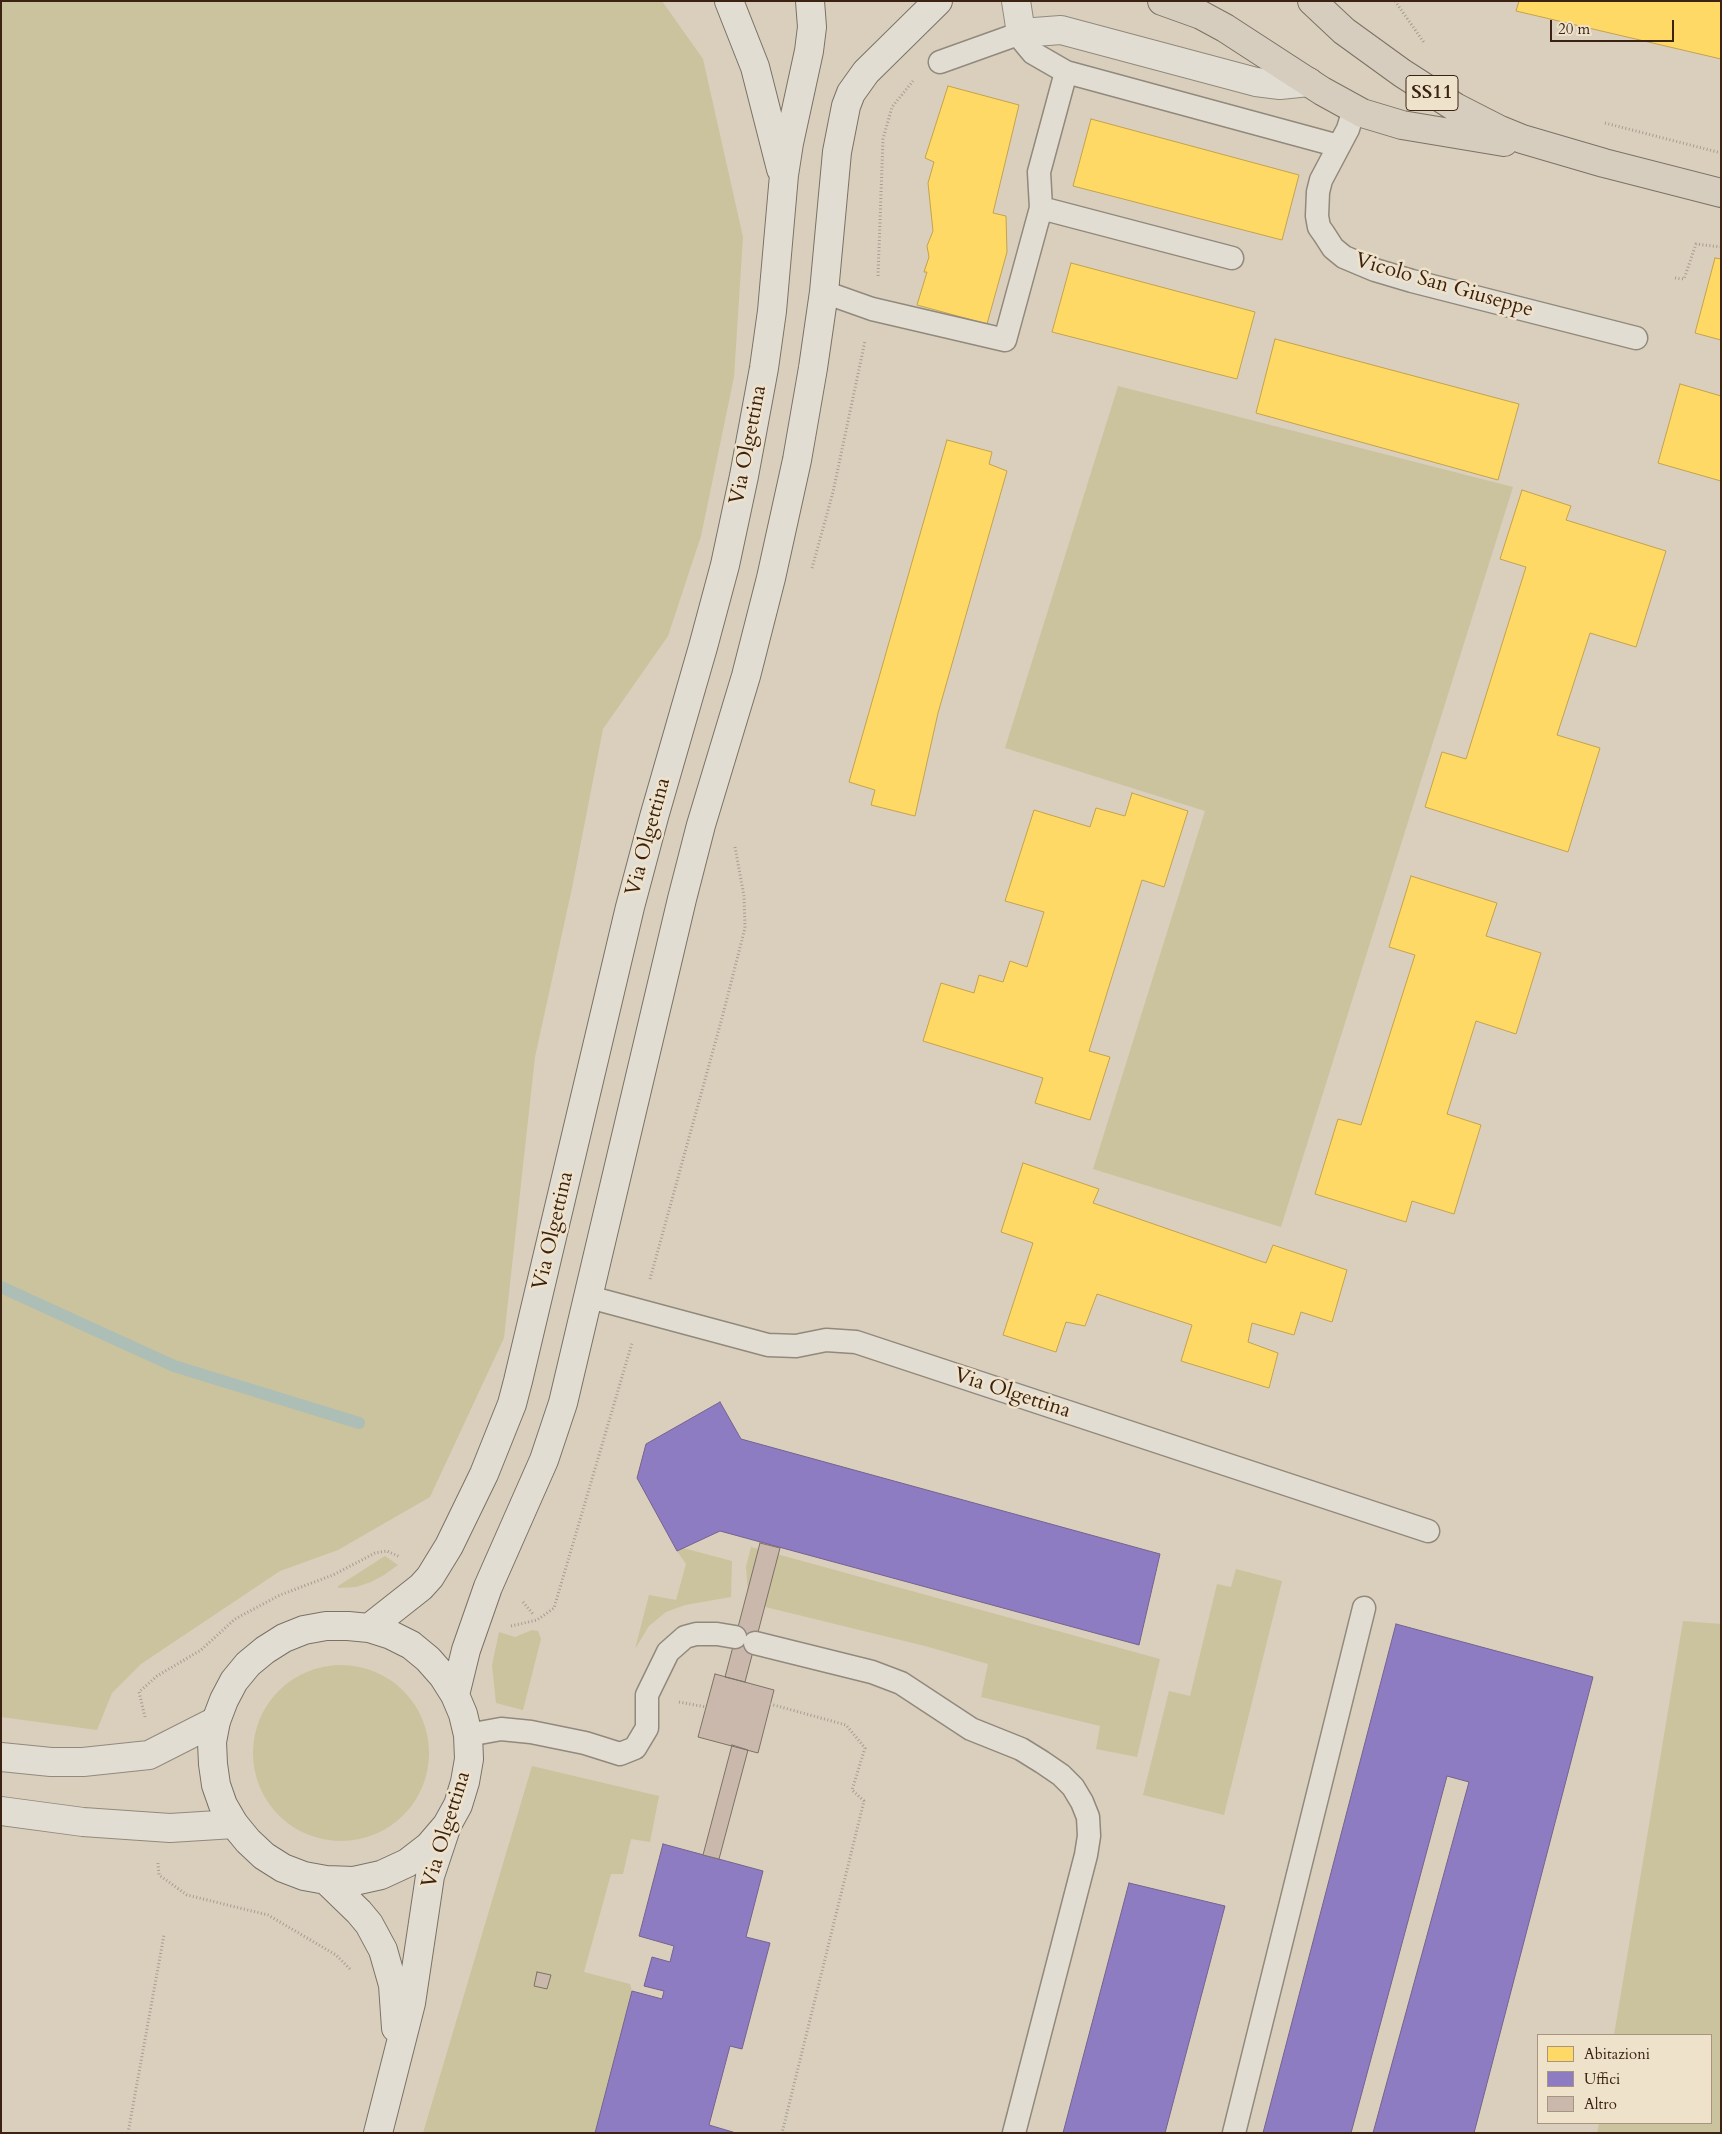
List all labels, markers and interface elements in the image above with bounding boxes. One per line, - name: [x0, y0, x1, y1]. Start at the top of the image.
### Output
- scale bar: [1552, 10, 1676, 42]
- text: 20 m: [1558, 19, 1590, 39]
- road number: SS11: [1406, 76, 1458, 110]
- street label: Vicolo San Giuseppe: [1352, 248, 1536, 324]
- street label: Via Olgettina: [725, 383, 773, 507]
- street label: Via Olgettina: [621, 775, 677, 899]
- street label: Via Olgettina: [528, 1169, 580, 1293]
- street label: Via Olgettina: [951, 1363, 1073, 1425]
- street label: Via Olgettina: [417, 1768, 477, 1892]
- legend: [1537, 2034, 1712, 2124]
- text: Abitazioni: [1584, 2044, 1650, 2064]
- text: Uffici: [1584, 2069, 1620, 2089]
- text: Altro: [1584, 2094, 1617, 2114]

